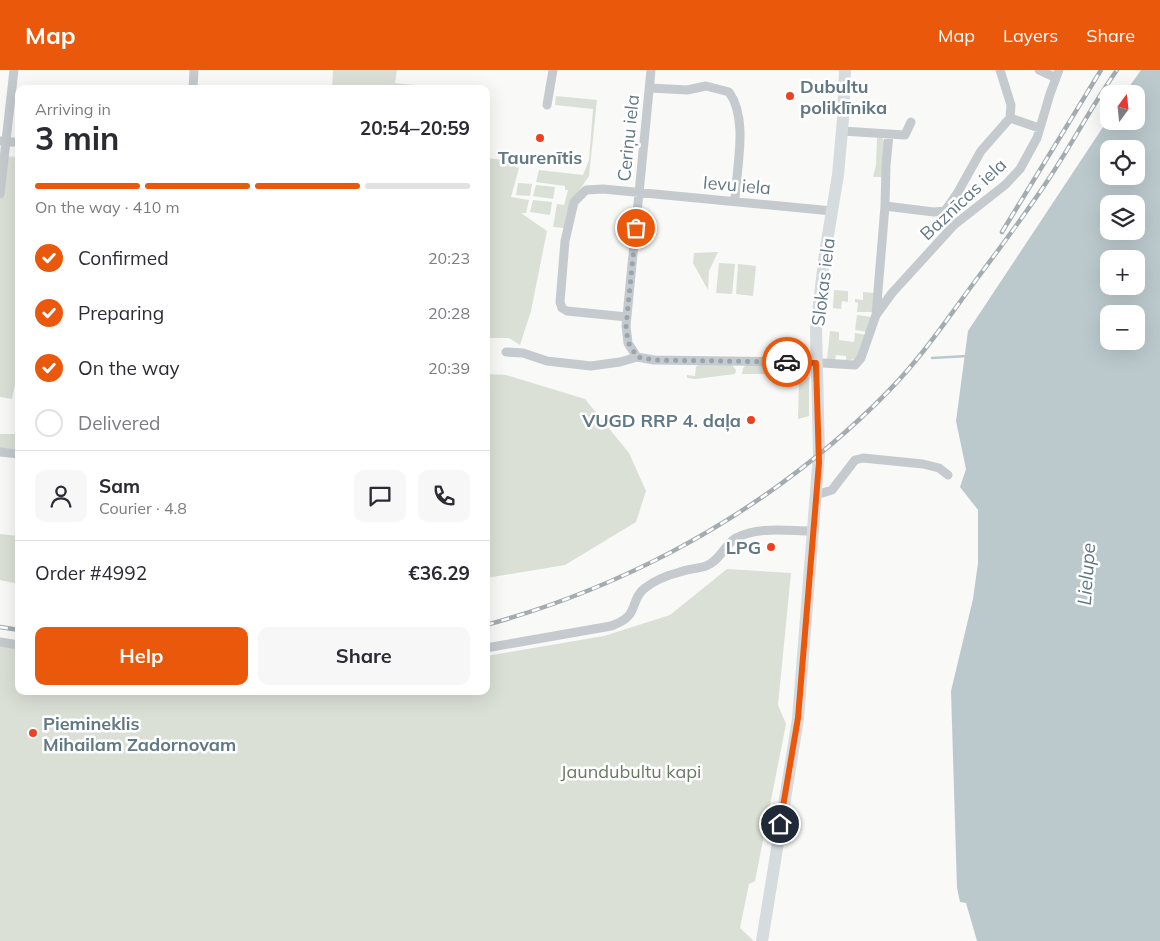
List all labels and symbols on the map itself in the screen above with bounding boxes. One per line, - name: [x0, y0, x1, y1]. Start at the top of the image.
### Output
- place label: Dubultu poliklīnika: [800, 75, 887, 119]
- north arrow: [1100, 85, 1145, 130]
- marker: Dubultu poliklīnika: [784, 90, 796, 102]
- street label: Ceriņu iela: [612, 93, 645, 183]
- marker: Taurenītis: [534, 132, 546, 144]
- place label: Taurenītis: [498, 146, 582, 169]
- street label: Baznīcas iela: [915, 153, 1011, 245]
- street label: Ievu iela: [702, 171, 772, 199]
- pin: [615, 207, 657, 249]
- street label: Slokas iela: [806, 237, 840, 327]
- courier: [762, 337, 812, 387]
- place label: VUGD RRP 4. daļa: [581, 409, 741, 432]
- marker: VUGD RRP 4. daļa: [745, 414, 757, 426]
- place label: LPG: [726, 536, 761, 559]
- marker: LPG: [765, 541, 777, 553]
- water label: Lielupe: [1072, 542, 1100, 606]
- place label: Piemineklis Mihailam Zadornovam: [43, 712, 236, 756]
- marker: Piemineklis Mihailam Zadornovam: [27, 727, 39, 739]
- park label: Jaundubultu kapi: [561, 760, 701, 783]
- pin: [759, 803, 801, 845]

